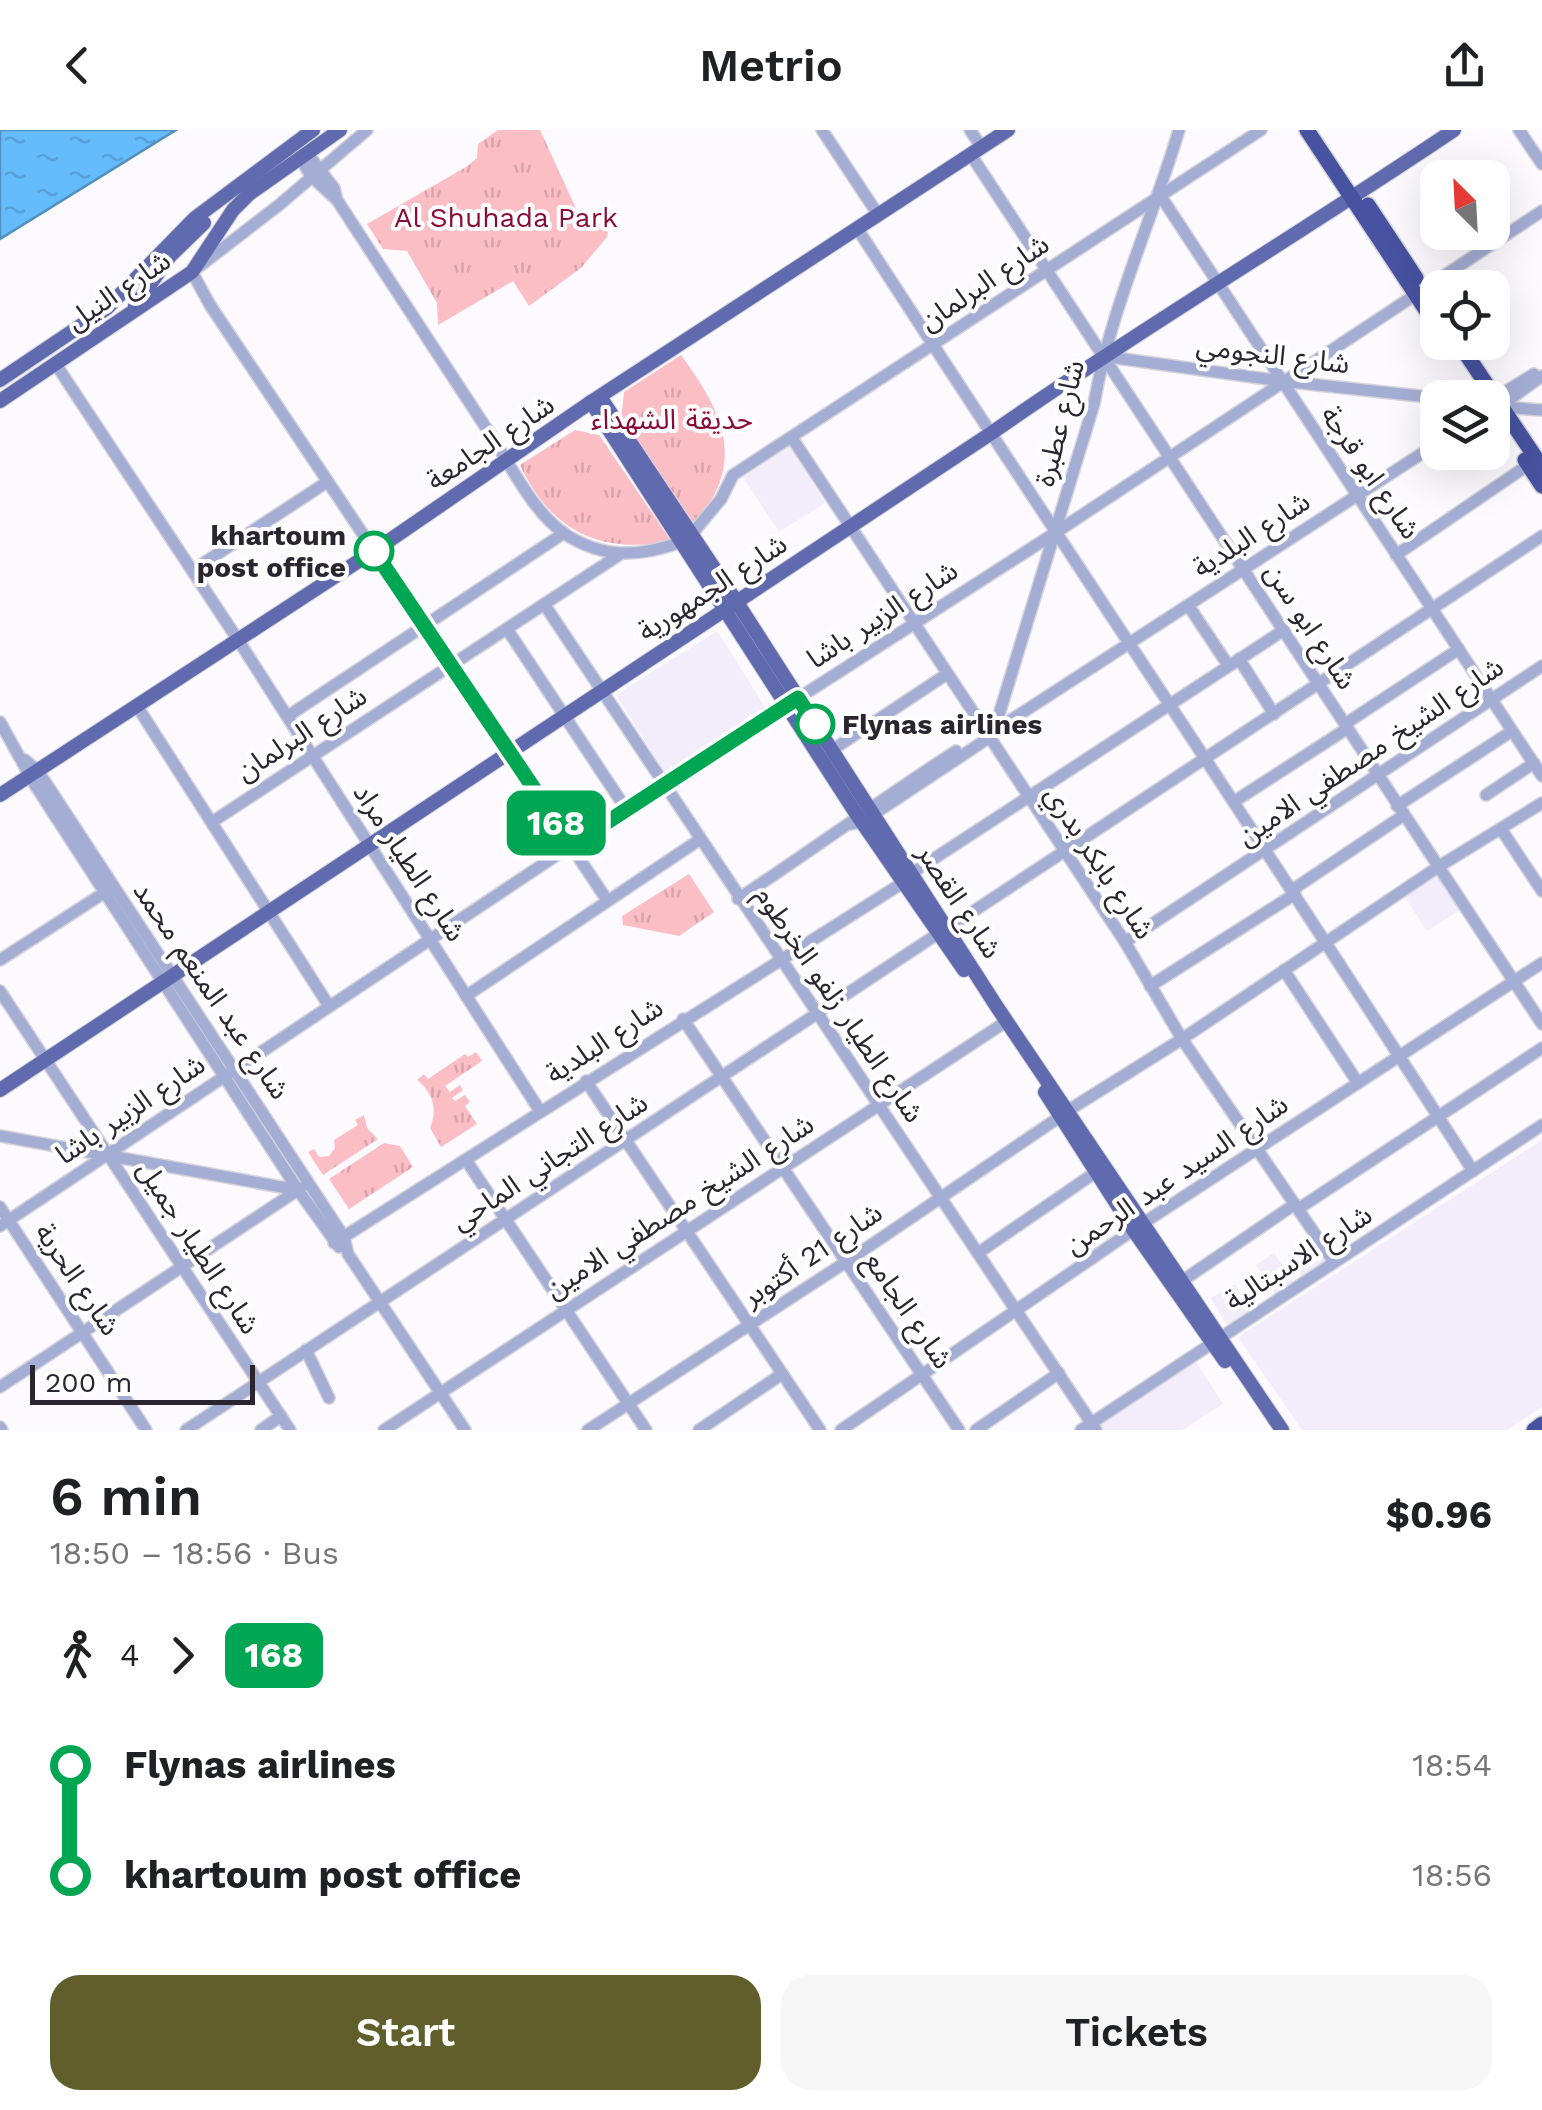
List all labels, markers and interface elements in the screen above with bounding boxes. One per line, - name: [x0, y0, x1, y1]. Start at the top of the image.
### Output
- icon: back: [50, 38, 105, 93]
- icon: share: [1437, 38, 1492, 93]
- text: Metrio: [699, 39, 843, 92]
- north arrow: [1420, 160, 1510, 250]
- map controls: [1420, 160, 1510, 470]
- park label: Al Shuhada Park: [394, 201, 618, 234]
- street label: شارع البرلمان: [913, 227, 1057, 341]
- street label: شارع النيل: [60, 244, 179, 341]
- button: locate: [1420, 270, 1510, 360]
- street label: شارع النجومي: [1194, 329, 1351, 385]
- street label: شارع عطبرة: [1028, 357, 1095, 491]
- button: layers: [1420, 380, 1510, 470]
- street label: شارع الجامعة: [420, 388, 563, 500]
- street label: شارع ابو قرجة: [1311, 399, 1427, 547]
- park label: حديقة الشهداء: [591, 403, 753, 436]
- street label: شارع البلدية: [1187, 484, 1318, 588]
- place label: khartoum post office: [197, 519, 346, 584]
- street label: شارع الجمهورية: [632, 527, 795, 651]
- marker: khartoum post office: [355, 532, 393, 570]
- street label: شارع الزبير باشا: [801, 554, 966, 679]
- street label: شارع ابو سن: [1254, 557, 1363, 698]
- street label: شارع الشيخ مصطفي الامين: [1231, 650, 1512, 857]
- street label: شارع البرلمان: [230, 679, 375, 791]
- marker: Flynas airlines: [796, 705, 834, 743]
- place label: Flynas airlines: [842, 708, 1042, 741]
- street label: شارع الطيار مراد: [343, 777, 473, 950]
- street label: شارع بابكر بدري: [1034, 779, 1161, 948]
- line badge: 168: [498, 790, 614, 856]
- text: 168: [527, 802, 585, 844]
- street label: شارع القصر: [907, 837, 1009, 967]
- street label: شارع عبد المنعم محمد: [122, 875, 297, 1108]
- street label: شارع الطيار زلفو الخرطوم: [745, 880, 931, 1131]
- street label: شارع البلدية: [540, 990, 671, 1094]
- street label: شارع الزبير باشا: [49, 1047, 213, 1175]
- street label: شارع التجاني الماحي: [445, 1086, 656, 1241]
- street label: شارع السيد عبد الرحمن: [1058, 1088, 1296, 1265]
- street label: شارع الشيخ مصطفي الامين: [539, 1107, 822, 1309]
- street label: شارع الطيار جميل: [127, 1154, 267, 1342]
- street label: شارع 21 أكتوبر: [734, 1194, 891, 1317]
- street label: شارع الاسبتالية: [1219, 1198, 1380, 1321]
- street label: شارع الحرية: [25, 1217, 127, 1344]
- street label: شارع الجامع: [854, 1246, 960, 1377]
- scale bar: [30, 1360, 255, 1404]
- text: 200 m: [45, 1366, 132, 1399]
- text: 6 min: [50, 1464, 202, 1528]
- text: $0.96: [1386, 1493, 1492, 1537]
- text: 18:50 – 18:56 · Bus: [50, 1534, 339, 1572]
- icon: walk: [50, 1628, 105, 1683]
- icon: forward: [155, 1628, 210, 1683]
- text: 168: [245, 1634, 303, 1676]
- text: 4: [120, 1636, 140, 1674]
- text: Flynas airlines: [124, 1743, 396, 1787]
- text: 18:54: [1412, 1746, 1492, 1784]
- text: khartoum post office: [124, 1853, 521, 1897]
- text: 18:56: [1412, 1856, 1492, 1894]
- button: Start: [50, 1975, 761, 2090]
- button: Tickets: [781, 1975, 1492, 2090]

